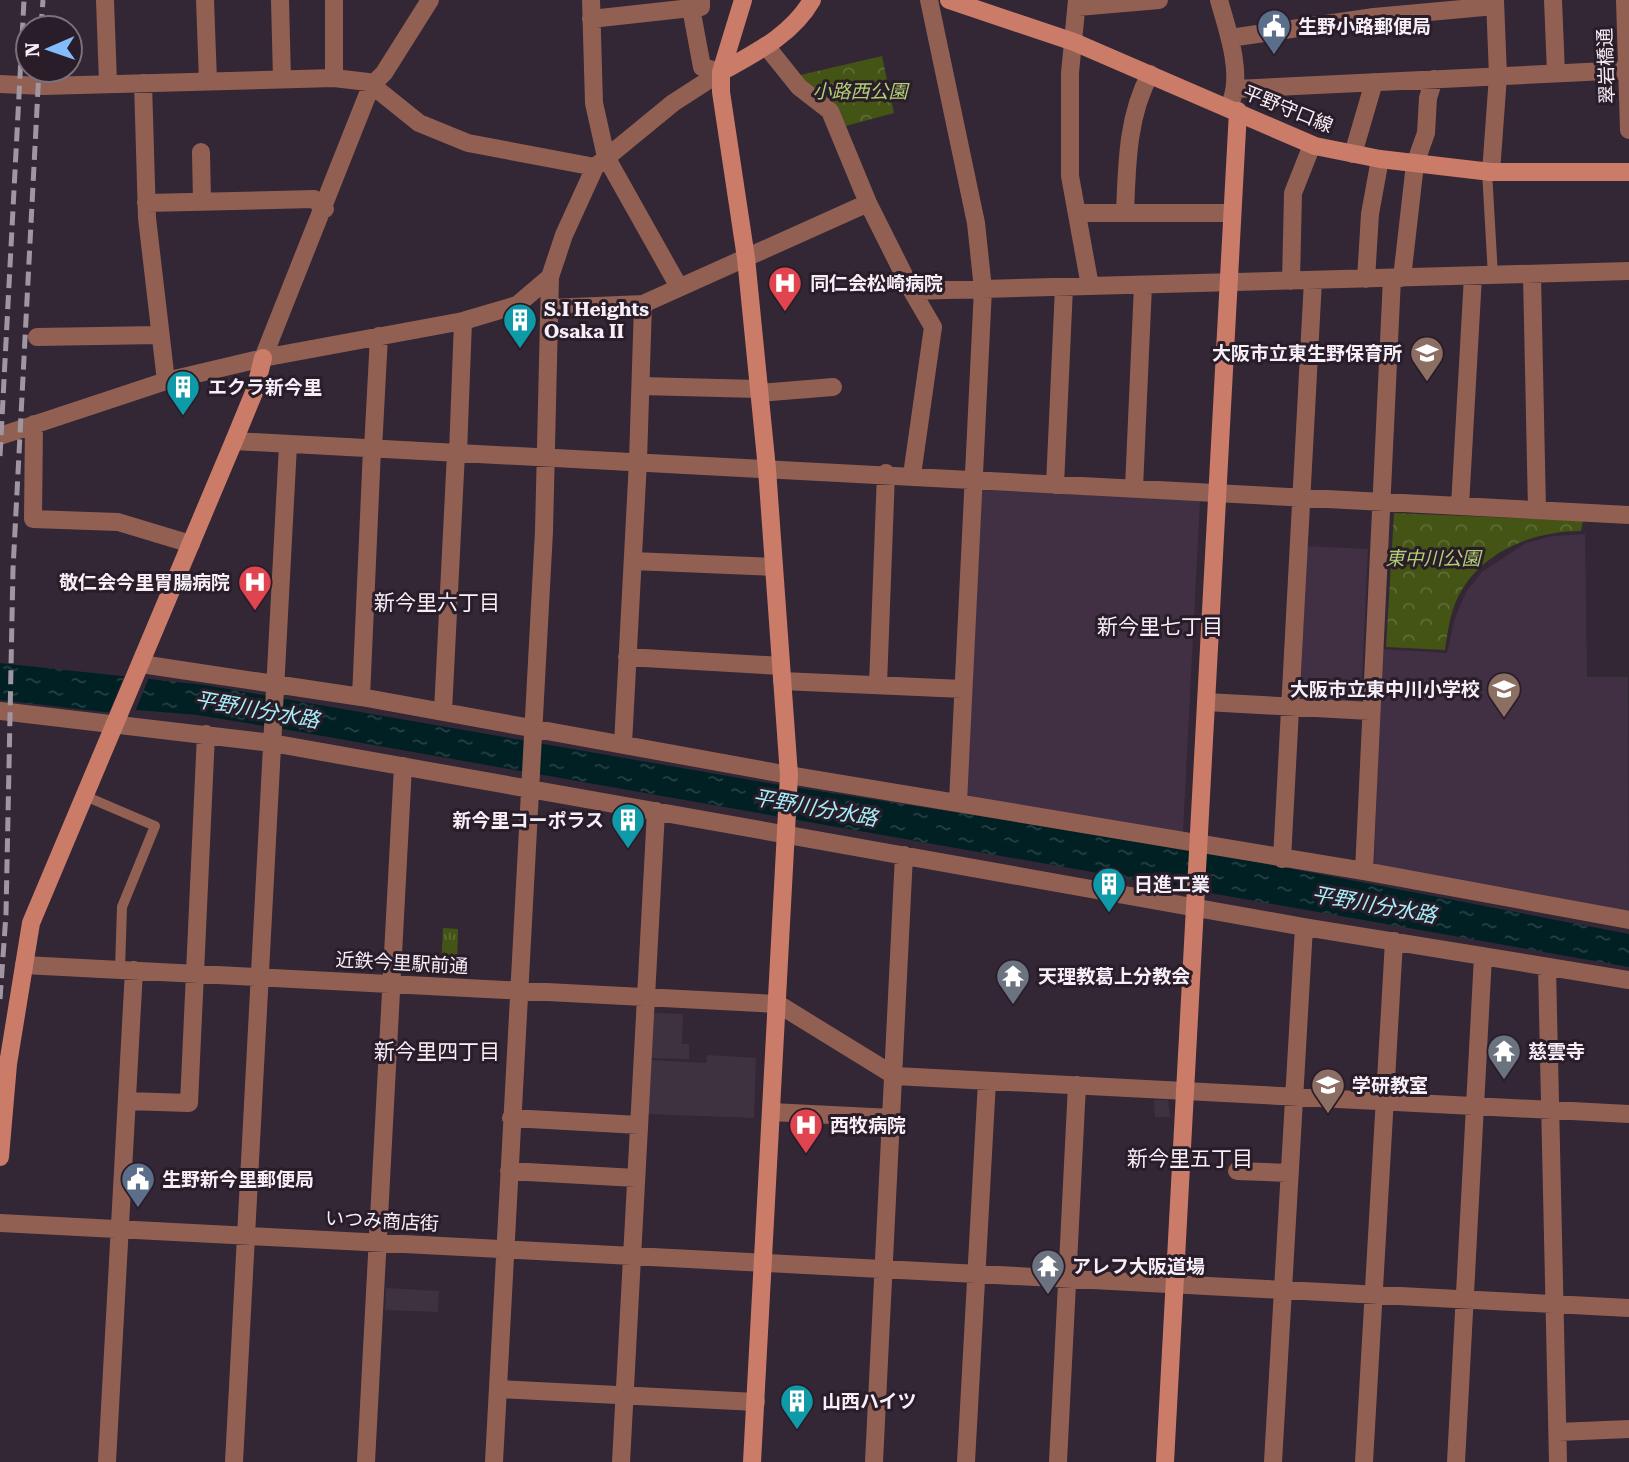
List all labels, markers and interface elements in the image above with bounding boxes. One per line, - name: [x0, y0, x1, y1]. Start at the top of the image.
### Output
- public building icon: 生野小路郵便局: [1255, 7, 1293, 56]
- north arrow: [14, 14, 84, 84]
- place label: 生野小路郵便局: [1298, 15, 1431, 38]
- street label: 翠岩橋通: [1593, 28, 1619, 104]
- text: N: [21, 41, 44, 57]
- park label: 小路西公園: [812, 80, 910, 103]
- street label: 平野守口線: [1240, 81, 1336, 137]
- hospital icon: 同仁会松崎病院: [766, 264, 804, 313]
- place label: 同仁会松崎病院: [810, 272, 943, 295]
- place label: S.I Heights Osaka II: [544, 298, 649, 343]
- building icon: S.I Heights Osaka II: [501, 301, 539, 350]
- school or university icon: 大阪市立東生野保育所: [1408, 334, 1446, 383]
- place label: 大阪市立東生野保育所: [1212, 342, 1402, 365]
- building icon: エクラ新今里: [164, 368, 202, 417]
- place label: エクラ新今里: [208, 376, 322, 399]
- park label: 東中川公園: [1385, 547, 1483, 570]
- hospital icon: 敬仁会今里胃腸病院: [236, 563, 274, 612]
- place label: 敬仁会今里胃腸病院: [59, 571, 230, 594]
- district label: 新今里六丁目: [374, 591, 500, 615]
- district label: 新今里七丁目: [1097, 615, 1223, 639]
- school or university icon: 大阪市立東中川小学校: [1485, 670, 1523, 719]
- place label: 大阪市立東中川小学校: [1290, 678, 1480, 701]
- water label: 平野川分水路: [193, 687, 323, 733]
- water label: 平野川分水路: [751, 785, 881, 831]
- building icon: 新今里コーポラス: [609, 801, 647, 850]
- place label: 新今里コーポラス: [452, 809, 604, 832]
- building icon: 日進工業: [1090, 865, 1128, 914]
- place label: 日進工業: [1134, 873, 1210, 896]
- water label: 平野川分水路: [1310, 882, 1440, 928]
- street label: 近鉄今里駅前通: [335, 948, 469, 978]
- temple icon: 天理教葛上分教会: [994, 957, 1032, 1006]
- place label: 天理教葛上分教会: [1038, 965, 1190, 988]
- temple icon: 慈雲寺: [1485, 1032, 1523, 1081]
- district label: 新今里四丁目: [374, 1040, 500, 1064]
- place label: 慈雲寺: [1528, 1040, 1585, 1063]
- school or university icon: 学研教室: [1309, 1066, 1347, 1115]
- place label: 学研教室: [1352, 1074, 1428, 1097]
- hospital icon: 西牧病院: [787, 1106, 825, 1155]
- place label: 西牧病院: [830, 1114, 906, 1137]
- district label: 新今里五丁目: [1127, 1147, 1253, 1171]
- public building icon: 生野新今里郵便局: [119, 1160, 157, 1209]
- place label: 生野新今里郵便局: [162, 1168, 314, 1191]
- street label: いつみ商店街: [324, 1207, 440, 1235]
- temple icon: アレフ大阪道場: [1029, 1247, 1067, 1296]
- place label: アレフ大阪道場: [1072, 1255, 1205, 1278]
- building icon: 山西ハイツ: [778, 1382, 816, 1431]
- place label: 山西ハイツ: [822, 1390, 917, 1413]

